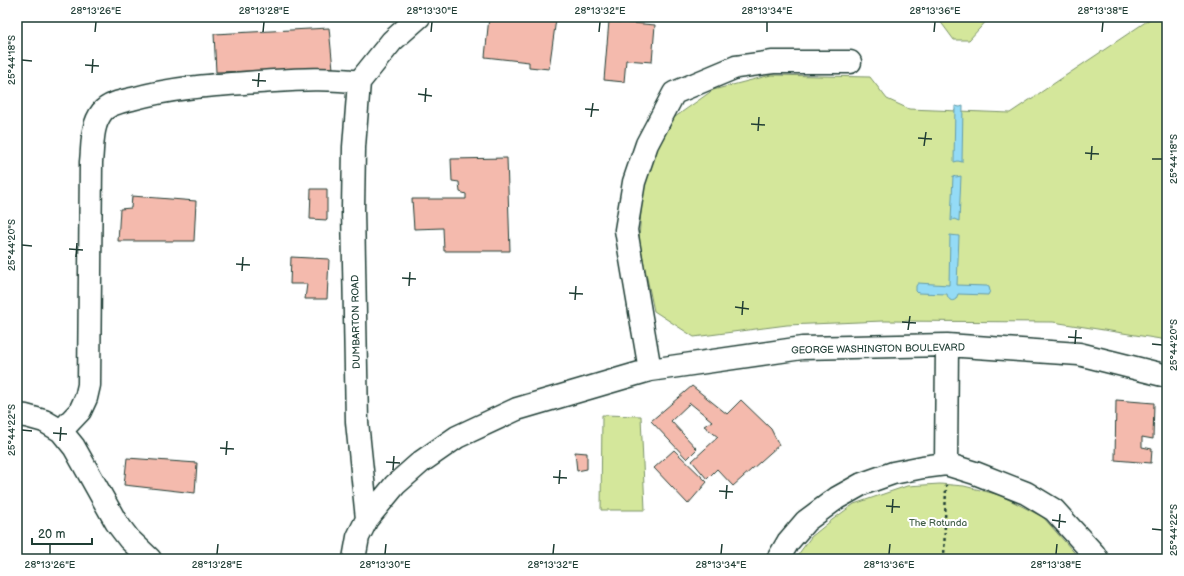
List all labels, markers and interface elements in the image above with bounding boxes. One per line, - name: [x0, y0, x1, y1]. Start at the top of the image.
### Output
- text: 28°13'26"E: [71, 5, 122, 17]
- text: 28°13'28"E: [239, 5, 290, 17]
- text: 28°13'30"E: [407, 5, 458, 17]
- text: 28°13'32"E: [575, 5, 626, 17]
- text: 28°13'34"E: [741, 5, 793, 17]
- text: 28°13'36"E: [909, 5, 961, 17]
- text: 28°13'38"E: [1078, 5, 1129, 17]
- text: 25°44'18"S: [6, 35, 18, 85]
- text: 25°44'18"S: [1168, 134, 1180, 184]
- text: 25°44'20"S: [6, 219, 18, 271]
- street label: DUMBARTON ROAD: [349, 275, 363, 369]
- text: 25°44'20"S: [1168, 319, 1180, 371]
- street label: GEORGE WASHINGTON BOULEVARD: [791, 341, 965, 357]
- text: 25°44'22"S: [6, 404, 18, 456]
- text: 25°44'22"S: [1168, 504, 1180, 556]
- park label: The Rotunda: [909, 517, 967, 529]
- scale bar: [32, 520, 92, 546]
- text: 20 m: [38, 527, 65, 542]
- text: 28°13'26"E: [25, 559, 76, 571]
- text: 28°13'28"E: [192, 559, 243, 571]
- text: 28°13'30"E: [360, 559, 411, 571]
- text: 28°13'32"E: [528, 559, 579, 571]
- text: 28°13'34"E: [695, 559, 747, 571]
- text: 28°13'36"E: [863, 559, 915, 571]
- text: 28°13'38"E: [1031, 559, 1082, 571]

